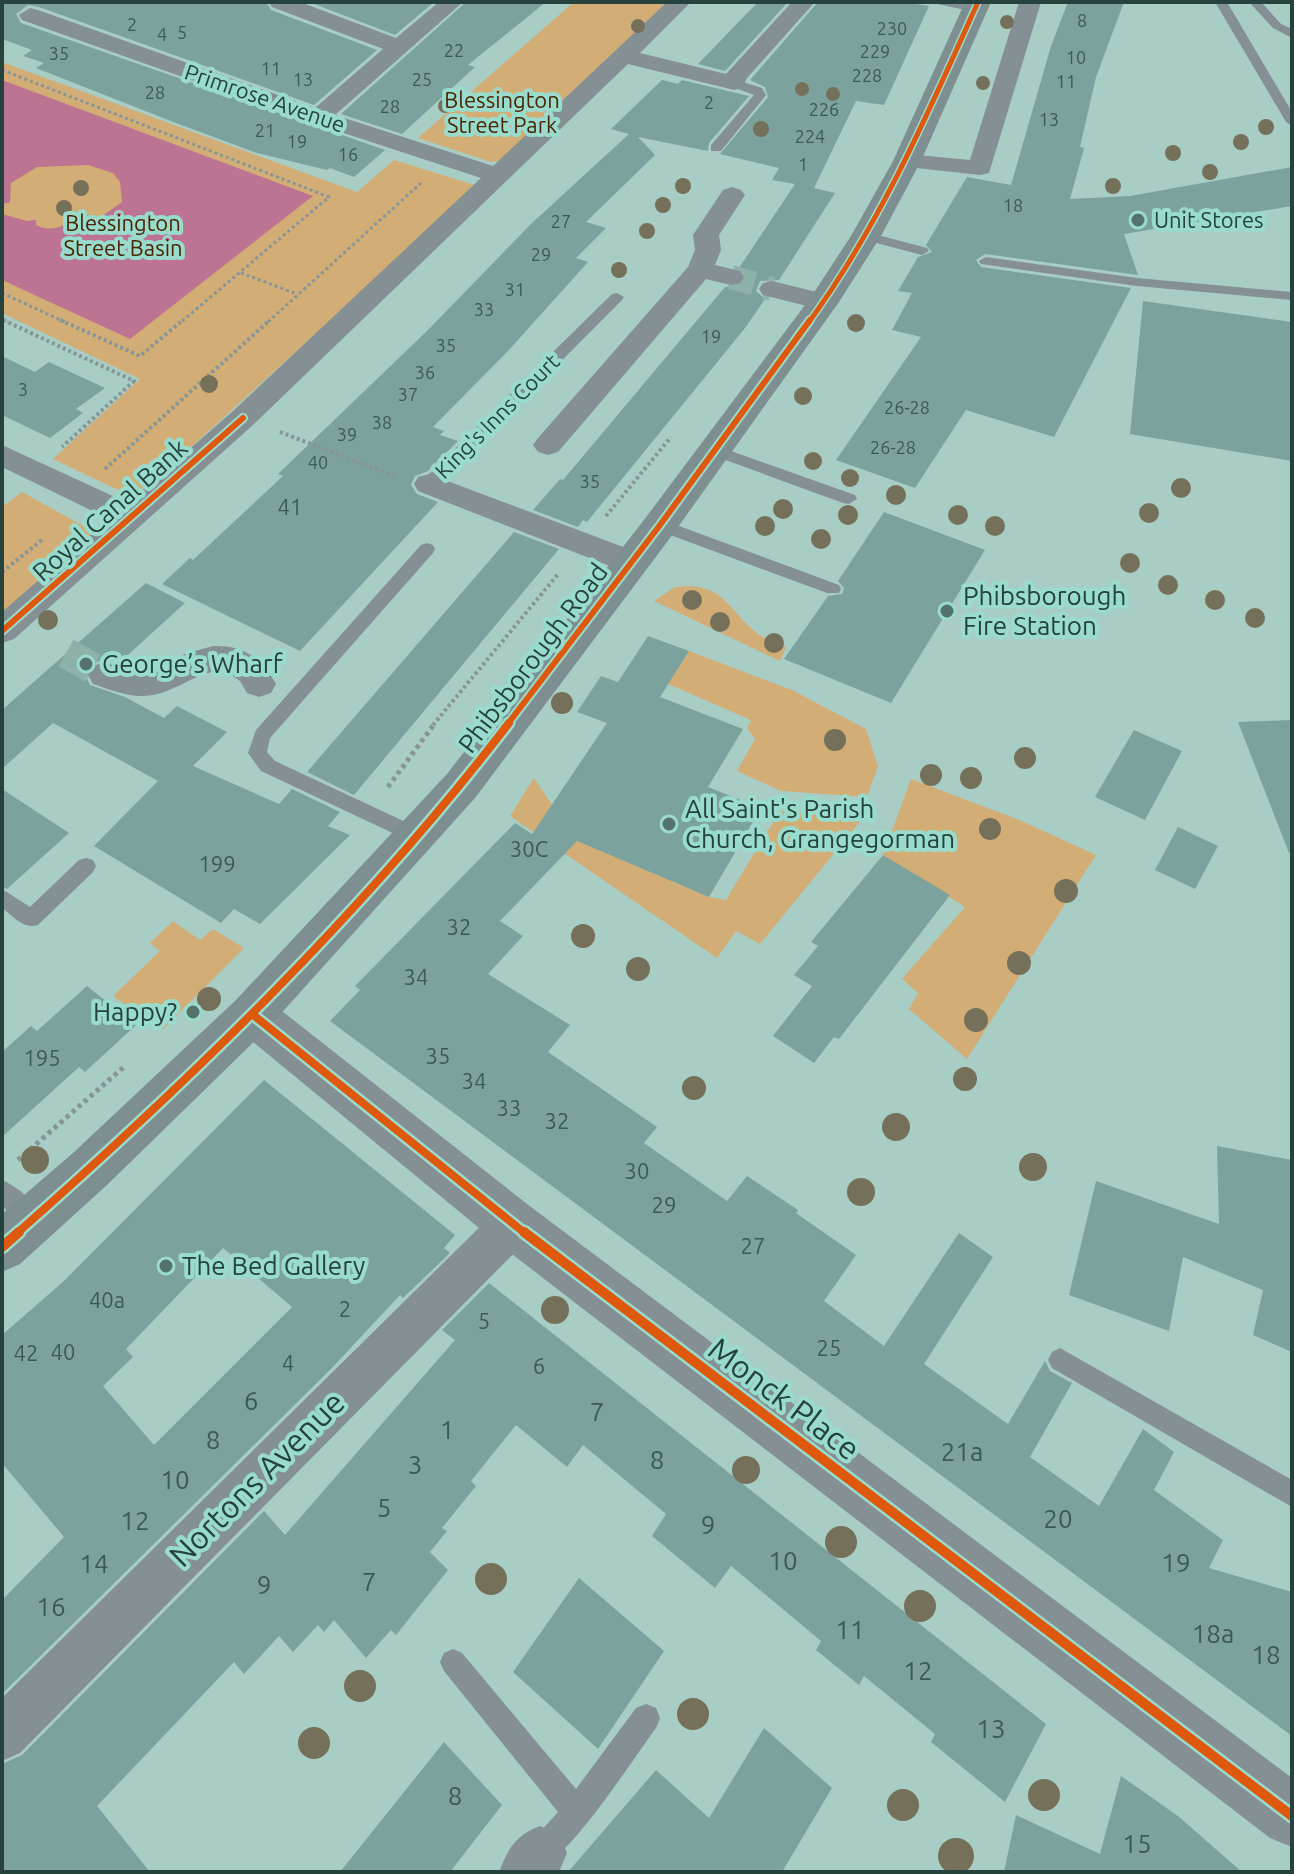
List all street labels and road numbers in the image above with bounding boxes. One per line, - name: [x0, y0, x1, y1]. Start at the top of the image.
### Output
- street label: Primrose Avenue: [182, 58, 349, 137]
- street label: King's Inns Court: [429, 348, 564, 483]
- street label: Royal Canal Bank: [26, 433, 193, 587]
- street label: Phibsborough Road: [452, 557, 613, 758]
- street label: Monck Place: [702, 1330, 867, 1467]
- street label: Nortons Avenue: [161, 1383, 351, 1573]

